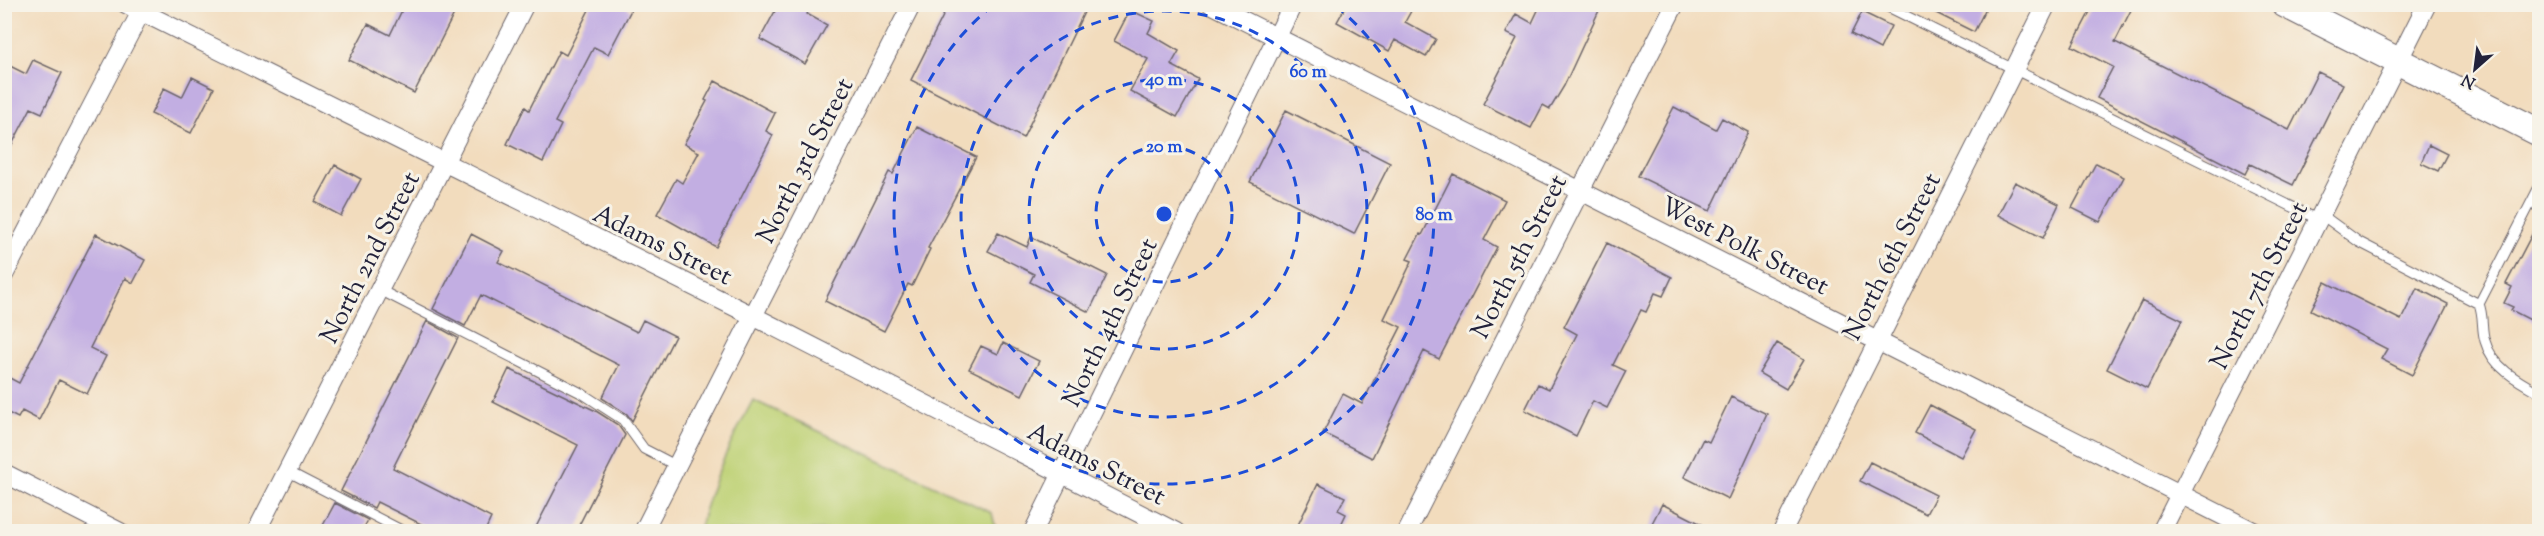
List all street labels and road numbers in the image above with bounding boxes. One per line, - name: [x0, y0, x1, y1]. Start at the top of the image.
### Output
- street label: North 3rd Street: [749, 72, 864, 250]
- street label: North 2nd Street: [312, 166, 431, 351]
- street label: North 6th Street: [1835, 167, 1951, 347]
- street label: North 5th Street: [1463, 169, 1578, 346]
- street label: West Polk Street: [1653, 189, 1835, 306]
- street label: North 7th Street: [2202, 196, 2319, 376]
- street label: Adams Street: [586, 197, 738, 296]
- street label: North 4th Street: [1054, 232, 1168, 414]
- street label: Adams Street: [1020, 414, 1172, 516]

